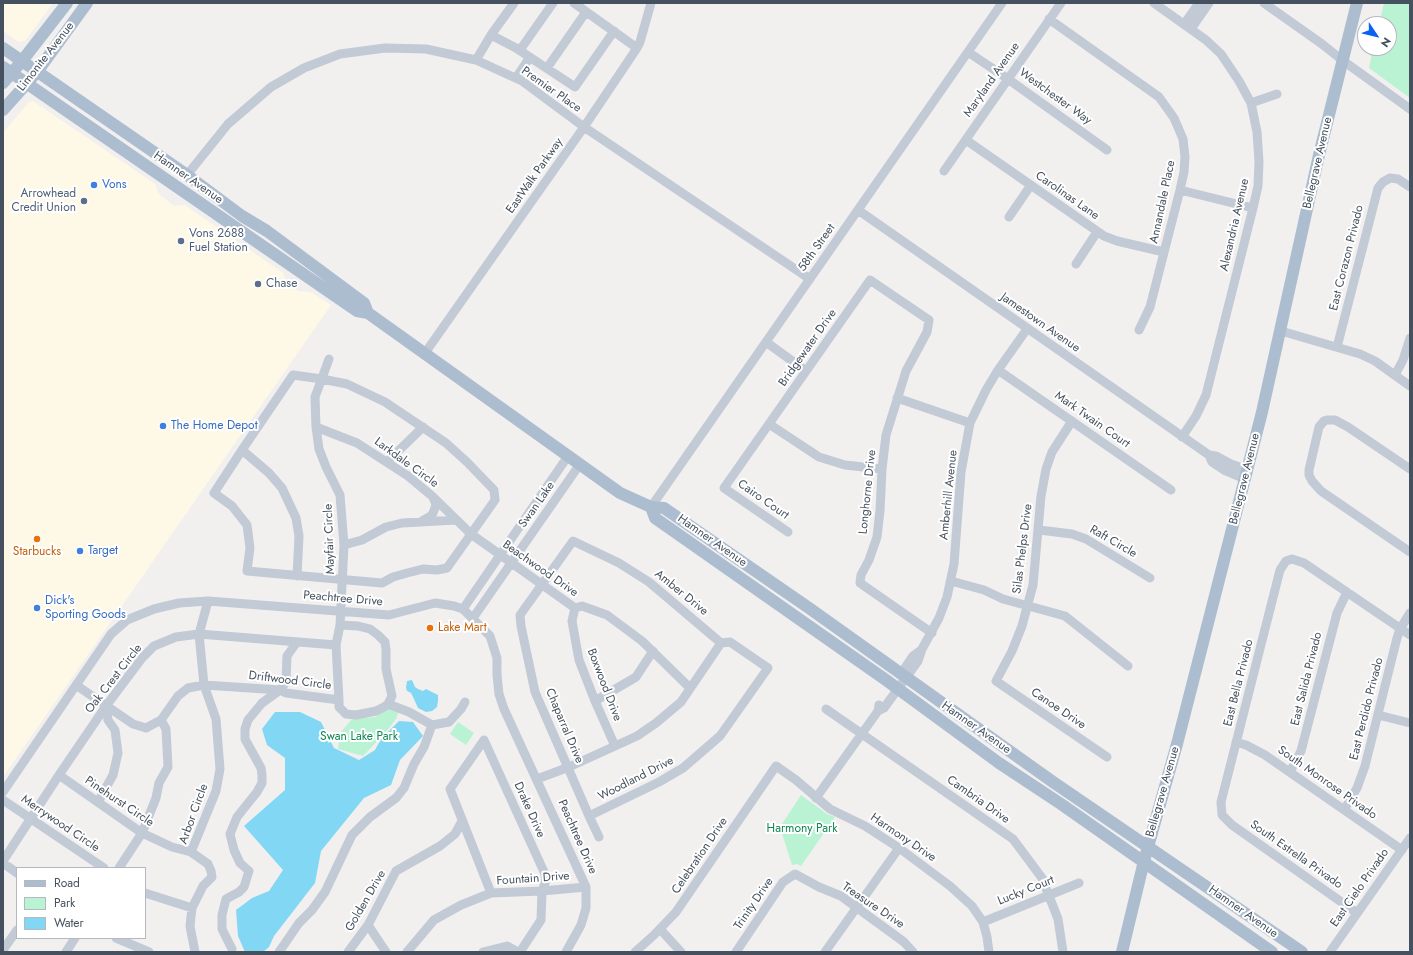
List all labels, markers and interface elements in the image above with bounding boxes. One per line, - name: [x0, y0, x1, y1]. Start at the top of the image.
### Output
- north arrow: [1357, 16, 1397, 56]
- street label: Limonite Avenue: [15, 20, 77, 94]
- text: N: [1377, 34, 1395, 50]
- street label: Maryland Avenue: [961, 40, 1023, 120]
- street label: Premier Place: [518, 64, 584, 116]
- street label: Westchester Way: [1016, 66, 1094, 128]
- street label: Bellegrave Avenue: [1300, 116, 1336, 210]
- street label: EastWalk Parkway: [504, 135, 566, 217]
- street label: Hamner Avenue: [151, 149, 225, 207]
- street label: Annandale Place: [1147, 159, 1179, 245]
- street label: Carolinas Lane: [1032, 169, 1102, 223]
- street label: Alexandria Avenue: [1217, 177, 1253, 273]
- place label: Vons: [102, 178, 127, 192]
- marker: Vons: [89, 180, 99, 190]
- place label: Arrowhead Credit Union: [11, 187, 76, 215]
- marker: Arrowhead Credit Union: [79, 196, 89, 206]
- street label: East Corazon Privado: [1327, 204, 1367, 312]
- street label: 58th Street: [795, 221, 839, 275]
- place label: Vons 2688 Fuel Station: [189, 227, 248, 255]
- marker: Vons 2688 Fuel Station: [176, 236, 186, 246]
- place label: Chase: [266, 277, 297, 291]
- marker: Chase: [253, 279, 263, 289]
- street label: Jamestown Avenue: [997, 290, 1083, 356]
- street label: Bridgewater Drive: [776, 307, 840, 389]
- street label: Mark Twain Court: [1052, 389, 1132, 451]
- place label: The Home Depot: [171, 419, 258, 433]
- marker: The Home Depot: [158, 421, 168, 431]
- street label: Bellegrave Avenue: [1227, 432, 1263, 526]
- street label: Larkdale Circle: [371, 435, 441, 491]
- street label: Longhorne Drive: [856, 449, 880, 535]
- street label: Amberhill Avenue: [937, 449, 961, 541]
- street label: Cairo Court: [735, 477, 791, 523]
- street label: Swan Lake: [516, 479, 558, 531]
- street label: Mayfair Circle: [322, 503, 338, 575]
- street label: Silas Phelps Drive: [1010, 503, 1036, 595]
- street label: Hamner Avenue: [675, 512, 749, 570]
- street label: Raft Circle: [1087, 523, 1139, 561]
- marker: Starbucks: [32, 534, 42, 544]
- street label: Beachwood Drive: [499, 538, 581, 600]
- place label: Target: [88, 544, 118, 558]
- place label: Starbucks: [13, 545, 61, 559]
- marker: Target: [75, 546, 85, 556]
- street label: Amber Drive: [651, 567, 711, 619]
- street label: Peachtree Drive: [303, 588, 383, 610]
- place label: Dick's Sporting Goods: [45, 594, 126, 622]
- marker: Dick's Sporting Goods: [32, 603, 42, 613]
- place label: Lake Mart: [438, 621, 487, 635]
- marker: Lake Mart: [425, 623, 435, 633]
- street label: East Salida Privado: [1288, 631, 1326, 727]
- street label: East Bella Privado: [1221, 638, 1257, 728]
- street label: Oak Crest Circle: [83, 642, 145, 716]
- street label: Boxwood Drive: [584, 647, 624, 723]
- street label: East Perdido Privado: [1347, 656, 1387, 762]
- street label: Driftwood Circle: [248, 669, 332, 693]
- street label: Canoe Drive: [1028, 685, 1088, 733]
- street label: Chaparral Drive: [542, 686, 586, 766]
- street label: Hamner Avenue: [939, 699, 1013, 757]
- park label: Swan Lake Park: [320, 730, 398, 744]
- street label: South Monrose Privado: [1275, 743, 1379, 823]
- street label: Bellegrave Avenue: [1143, 745, 1183, 839]
- street label: Woodland Drive: [596, 754, 676, 804]
- street label: Cambria Drive: [944, 773, 1012, 827]
- street label: Pinehurst Circle: [82, 774, 156, 830]
- street label: Drake Drive: [510, 780, 548, 840]
- street label: Arbor Circle: [176, 782, 212, 846]
- street label: Merrywood Circle: [18, 792, 102, 856]
- street label: Peachtree Drive: [554, 798, 600, 876]
- street label: Harmony Drive: [867, 811, 939, 865]
- street label: Celebration Drive: [669, 815, 731, 897]
- street label: South Estrella Privado: [1247, 818, 1345, 892]
- park label: Harmony Park: [767, 822, 837, 836]
- street label: East Cielo Privado: [1328, 846, 1392, 930]
- legend: [16, 867, 146, 939]
- street label: Golden Drive: [343, 868, 389, 934]
- street label: Fountain Drive: [496, 869, 570, 889]
- street label: Lucky Court: [996, 873, 1056, 909]
- text: Road: [54, 874, 80, 892]
- street label: Trinity Drive: [731, 875, 777, 933]
- street label: Treasure Drive: [839, 880, 907, 932]
- street label: Hamner Avenue: [1206, 883, 1280, 941]
- text: Park: [54, 894, 75, 912]
- text: Water: [54, 914, 84, 932]

